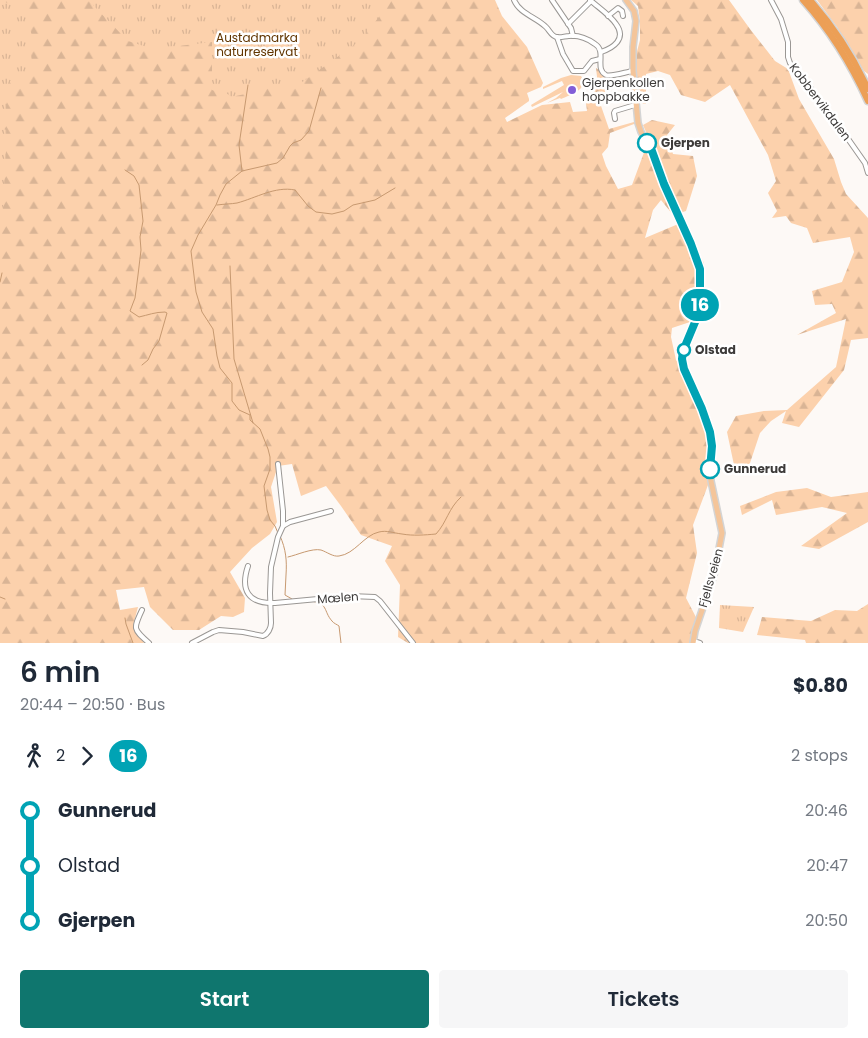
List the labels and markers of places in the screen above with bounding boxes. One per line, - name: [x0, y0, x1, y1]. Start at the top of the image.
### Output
- place label: Gjerpenkollen hoppbakke: [582, 74, 664, 105]
- marker: Gjerpenkollen hoppbakke: [566, 84, 578, 96]
- marker: Gjerpen: [637, 133, 657, 153]
- place label: Gjerpen: [661, 134, 710, 151]
- place label: Olstad: [695, 341, 736, 358]
- marker: Olstad: [677, 343, 691, 357]
- marker: Gunnerud: [700, 459, 720, 479]
- place label: Gunnerud: [724, 460, 786, 477]

